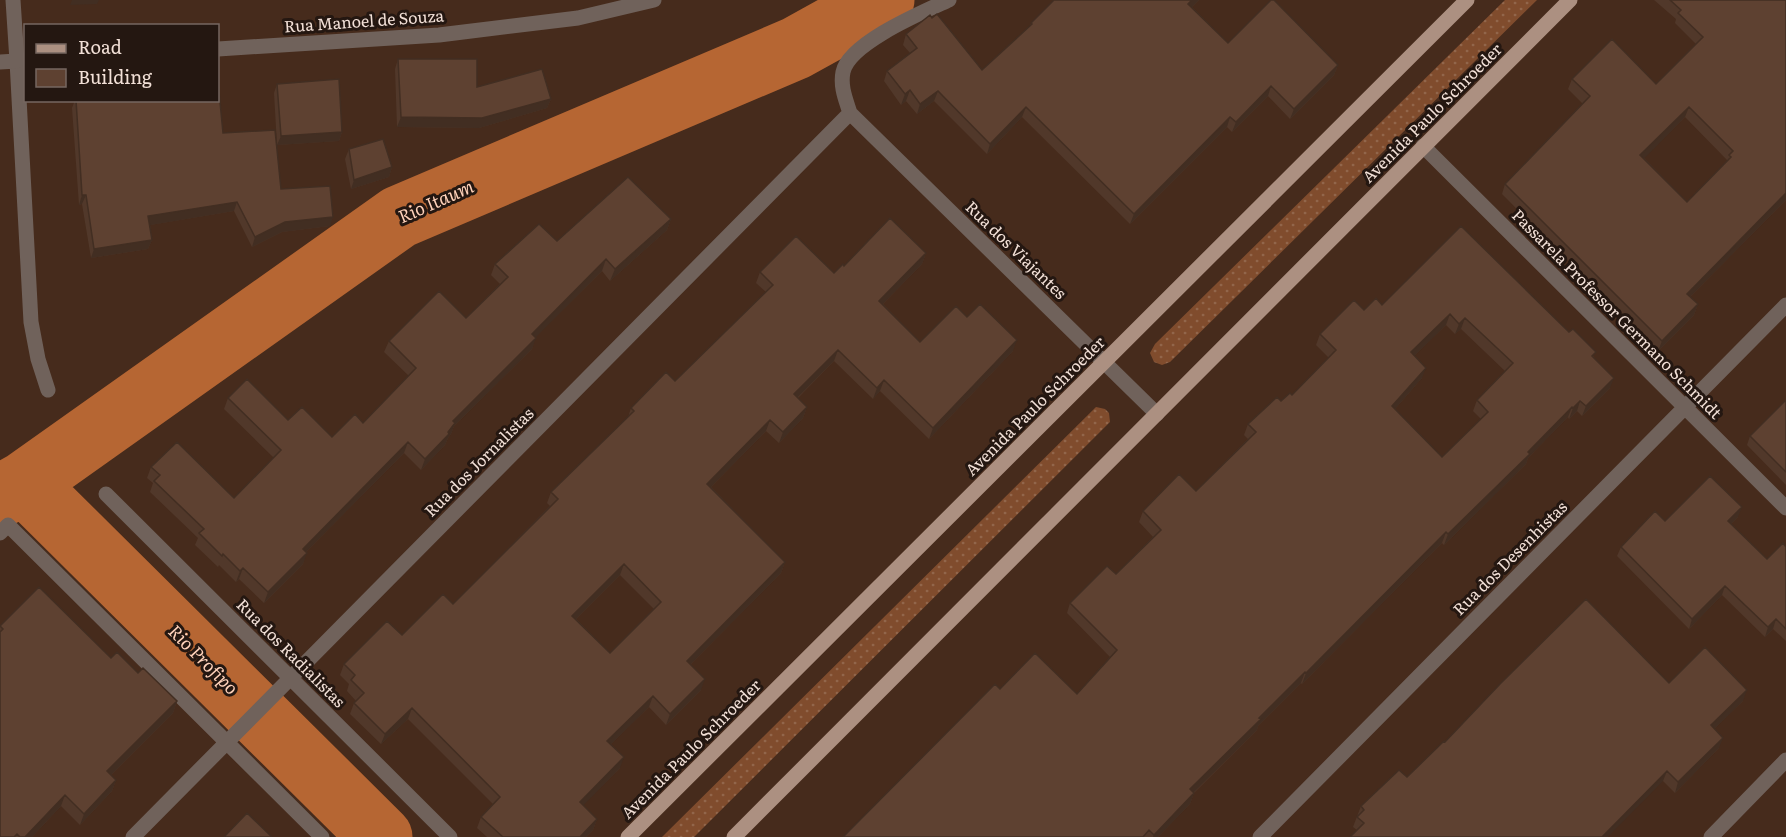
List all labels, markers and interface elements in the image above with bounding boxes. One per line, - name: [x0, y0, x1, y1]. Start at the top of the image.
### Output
- street label: Rua Manoel de Souza: [283, 2, 445, 38]
- legend: [24, 24, 219, 102]
- text: Road: [78, 33, 122, 60]
- street label: Avenida Paulo Schroeder: [1356, 37, 1507, 188]
- text: Building: [78, 63, 153, 90]
- water label: Rio Itaum: [393, 172, 478, 229]
- street label: Rua dos Viajantes: [961, 195, 1073, 304]
- street label: Passarela Professor Germano Schmidt: [1507, 203, 1728, 424]
- street label: Avenida Paulo Schroeder: [959, 330, 1110, 481]
- street label: Rua dos Jornalistas: [418, 401, 538, 521]
- street label: Rua dos Desenhistas: [1447, 495, 1572, 620]
- street label: Rua dos Radialistas: [232, 592, 352, 712]
- water label: Rio Profipo: [163, 618, 245, 700]
- street label: Avenida Paulo Schroeder: [615, 673, 766, 824]

